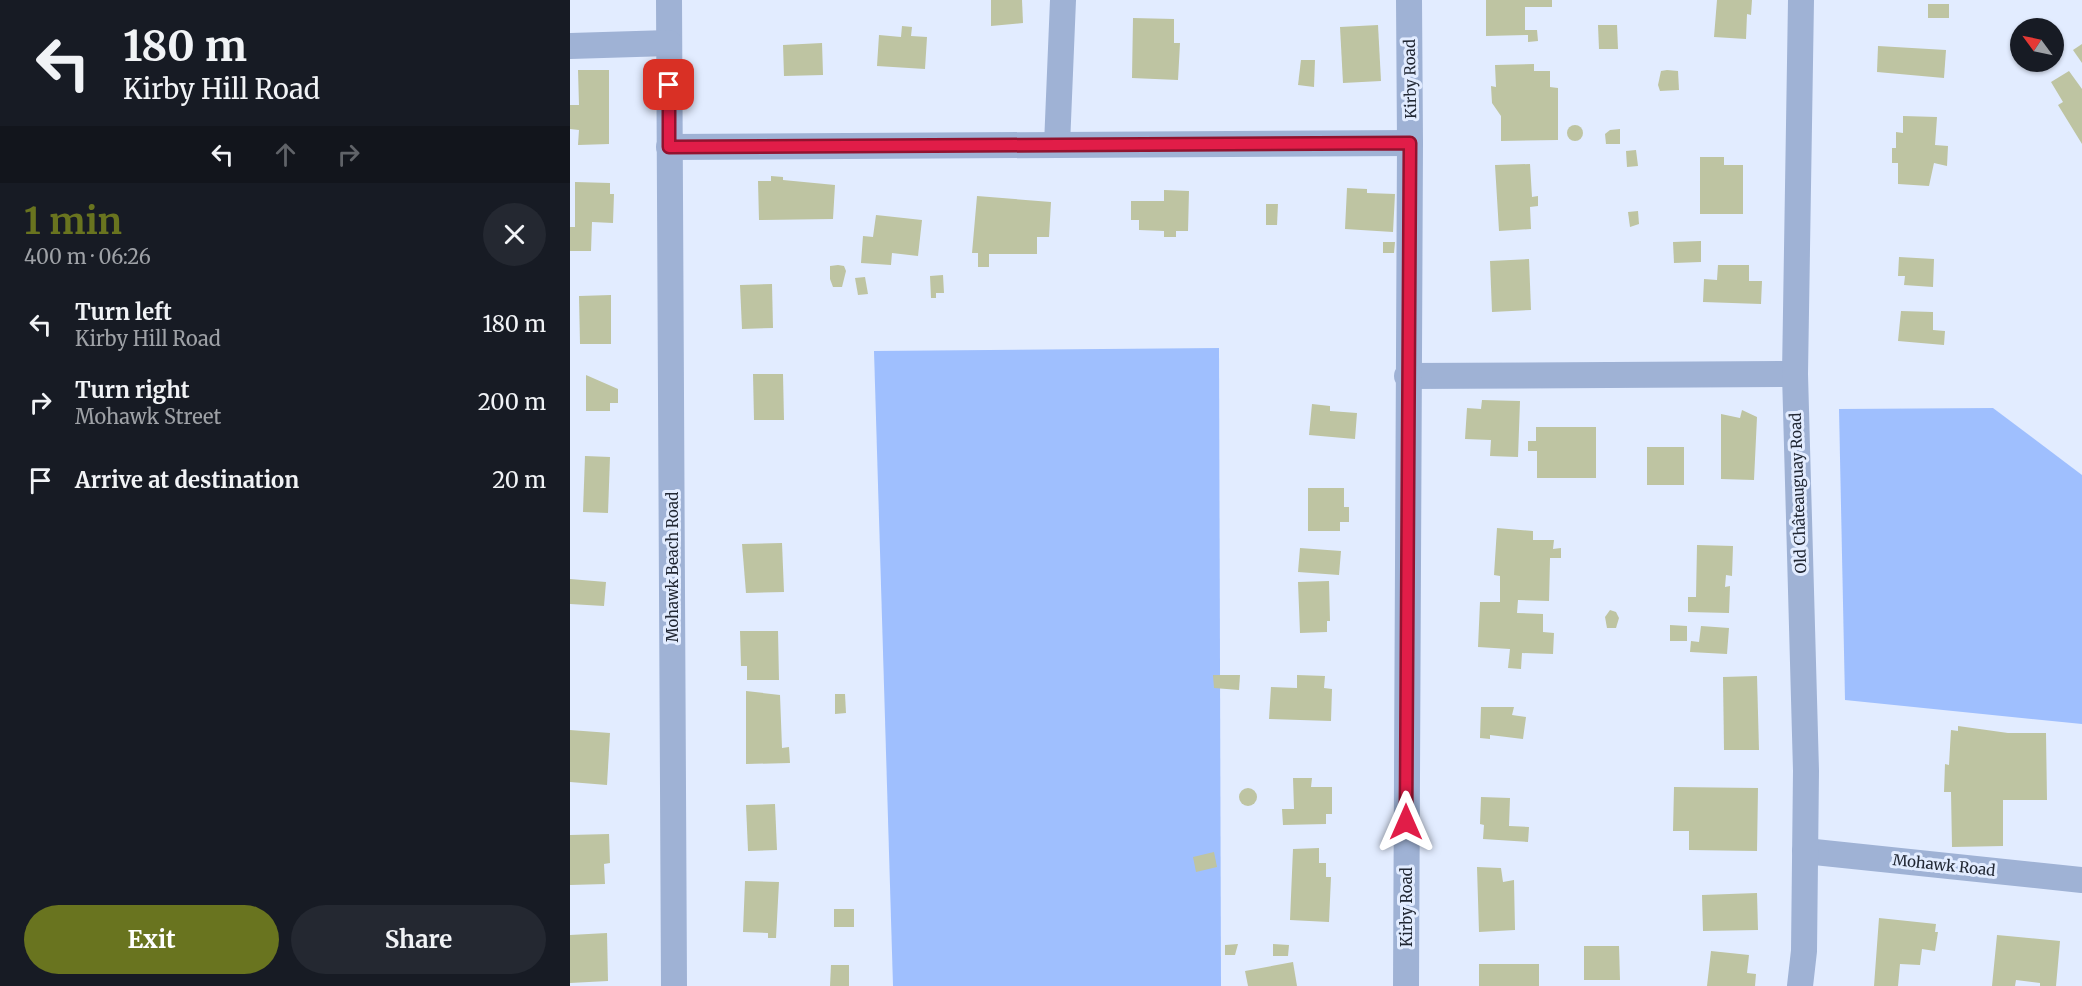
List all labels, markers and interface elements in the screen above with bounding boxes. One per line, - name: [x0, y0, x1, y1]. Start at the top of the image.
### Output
- north arrow: [2010, 18, 2064, 72]
- map controls: [2010, 18, 2064, 72]
- text: 180 m: [123, 20, 247, 72]
- icon: left: [24, 24, 102, 102]
- street label: Kirby Road: [1400, 39, 1420, 119]
- pin: [643, 59, 694, 110]
- icon: arrive: [652, 68, 685, 101]
- text: Kirby Hill Road: [123, 72, 320, 106]
- icon: left: [206, 138, 239, 171]
- icon: ahead: [269, 138, 302, 171]
- icon: right: [332, 138, 365, 171]
- text: 1 min: [24, 199, 122, 244]
- button: close: [483, 203, 546, 266]
- text: 400 m · 06:26: [24, 244, 151, 269]
- text: Turn left: [75, 298, 172, 326]
- icon: left: [24, 308, 57, 341]
- text: 180 m: [482, 310, 546, 338]
- text: Kirby Hill Road: [75, 326, 221, 351]
- text: Turn right: [75, 376, 189, 404]
- icon: right: [24, 386, 57, 419]
- text: 200 m: [478, 388, 546, 416]
- text: Mohawk Street: [75, 404, 221, 429]
- street label: Old Châteauguay Road: [1786, 412, 1810, 574]
- icon: arrive: [24, 464, 57, 497]
- text: Arrive at destination: [75, 466, 299, 494]
- text: 20 m: [492, 466, 546, 494]
- street label: Mohawk Beach Road: [663, 492, 682, 642]
- position arrow: [1374, 790, 1438, 854]
- street label: Mohawk Road: [1892, 850, 1996, 880]
- street label: Kirby Road: [1397, 867, 1416, 947]
- button: Exit: [24, 905, 279, 974]
- button: Share: [291, 905, 546, 974]

